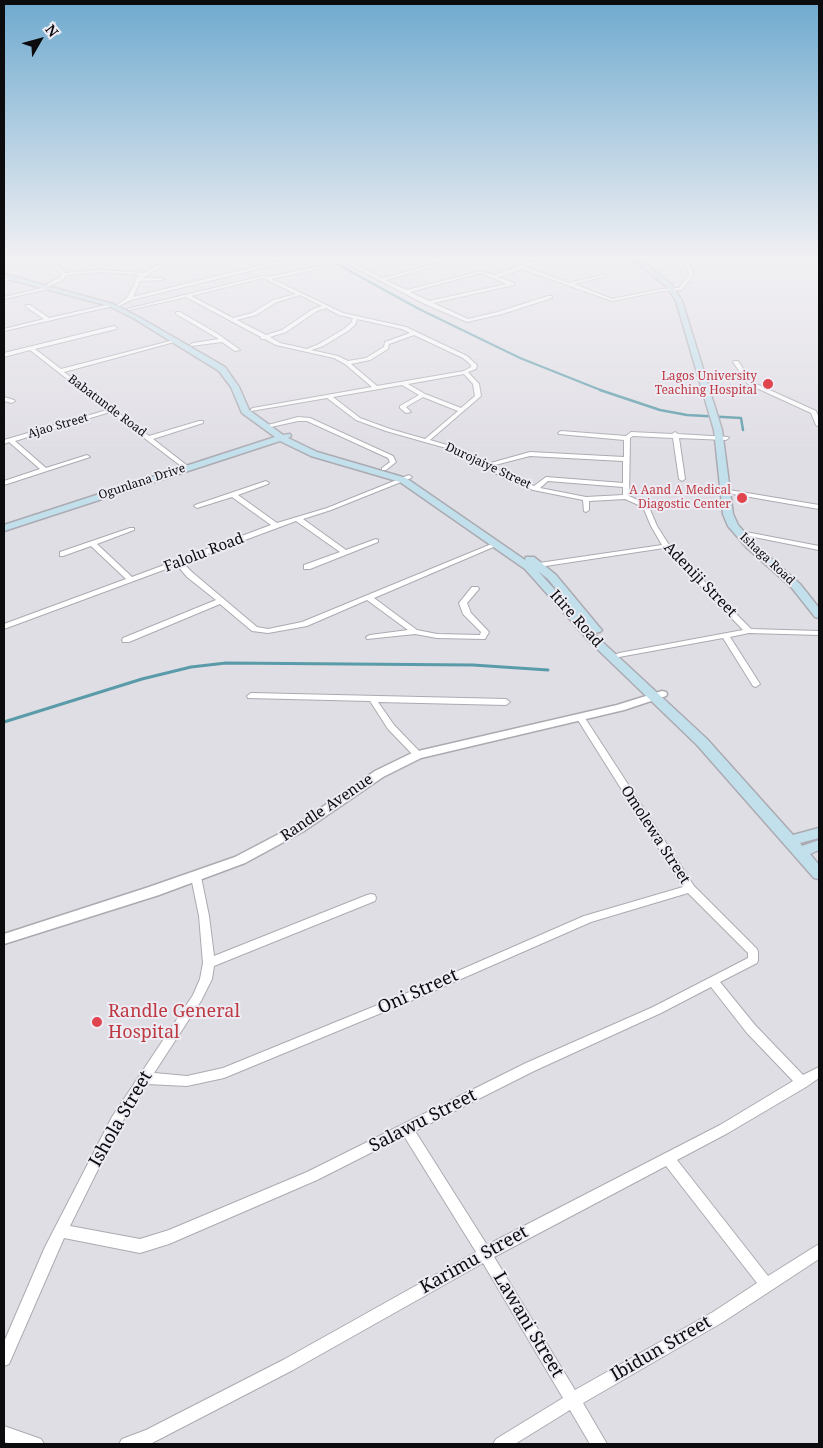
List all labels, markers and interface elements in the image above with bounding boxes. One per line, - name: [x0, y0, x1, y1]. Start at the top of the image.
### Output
- north arrow: [15, 15, 65, 65]
- text: N: [41, 20, 63, 41]
- place label: Lagos University Teaching Hospital: [655, 370, 757, 398]
- street label: Babatunde Road: [65, 372, 149, 440]
- marker: Lagos University Teaching Hospital: [761, 377, 775, 391]
- street label: Ajao Street: [26, 410, 90, 442]
- street label: Durojaiye Street: [443, 440, 533, 492]
- street label: Ogunlana Drive: [97, 461, 187, 503]
- place label: A Aand A Medical Diagostic Center: [629, 484, 731, 512]
- marker: A Aand A Medical Diagostic Center: [735, 491, 749, 505]
- street label: Falolu Road: [161, 530, 247, 576]
- street label: Ishaga Road: [737, 530, 797, 588]
- street label: Adeniji Street: [660, 539, 740, 621]
- street label: Itire Road: [546, 587, 606, 651]
- street label: Randle Avenue: [277, 771, 377, 845]
- street label: Omolewa Street: [616, 782, 694, 888]
- street label: Oni Street: [375, 965, 461, 1019]
- place label: Randle General Hospital: [108, 1001, 240, 1044]
- marker: Randle General Hospital: [90, 1015, 104, 1029]
- street label: Ishola Street: [85, 1067, 157, 1171]
- street label: Salawu Street: [366, 1085, 480, 1157]
- street label: Karimu Street: [416, 1221, 532, 1299]
- street label: Lawani Street: [488, 1268, 568, 1382]
- street label: Ibidun Street: [607, 1312, 715, 1386]

